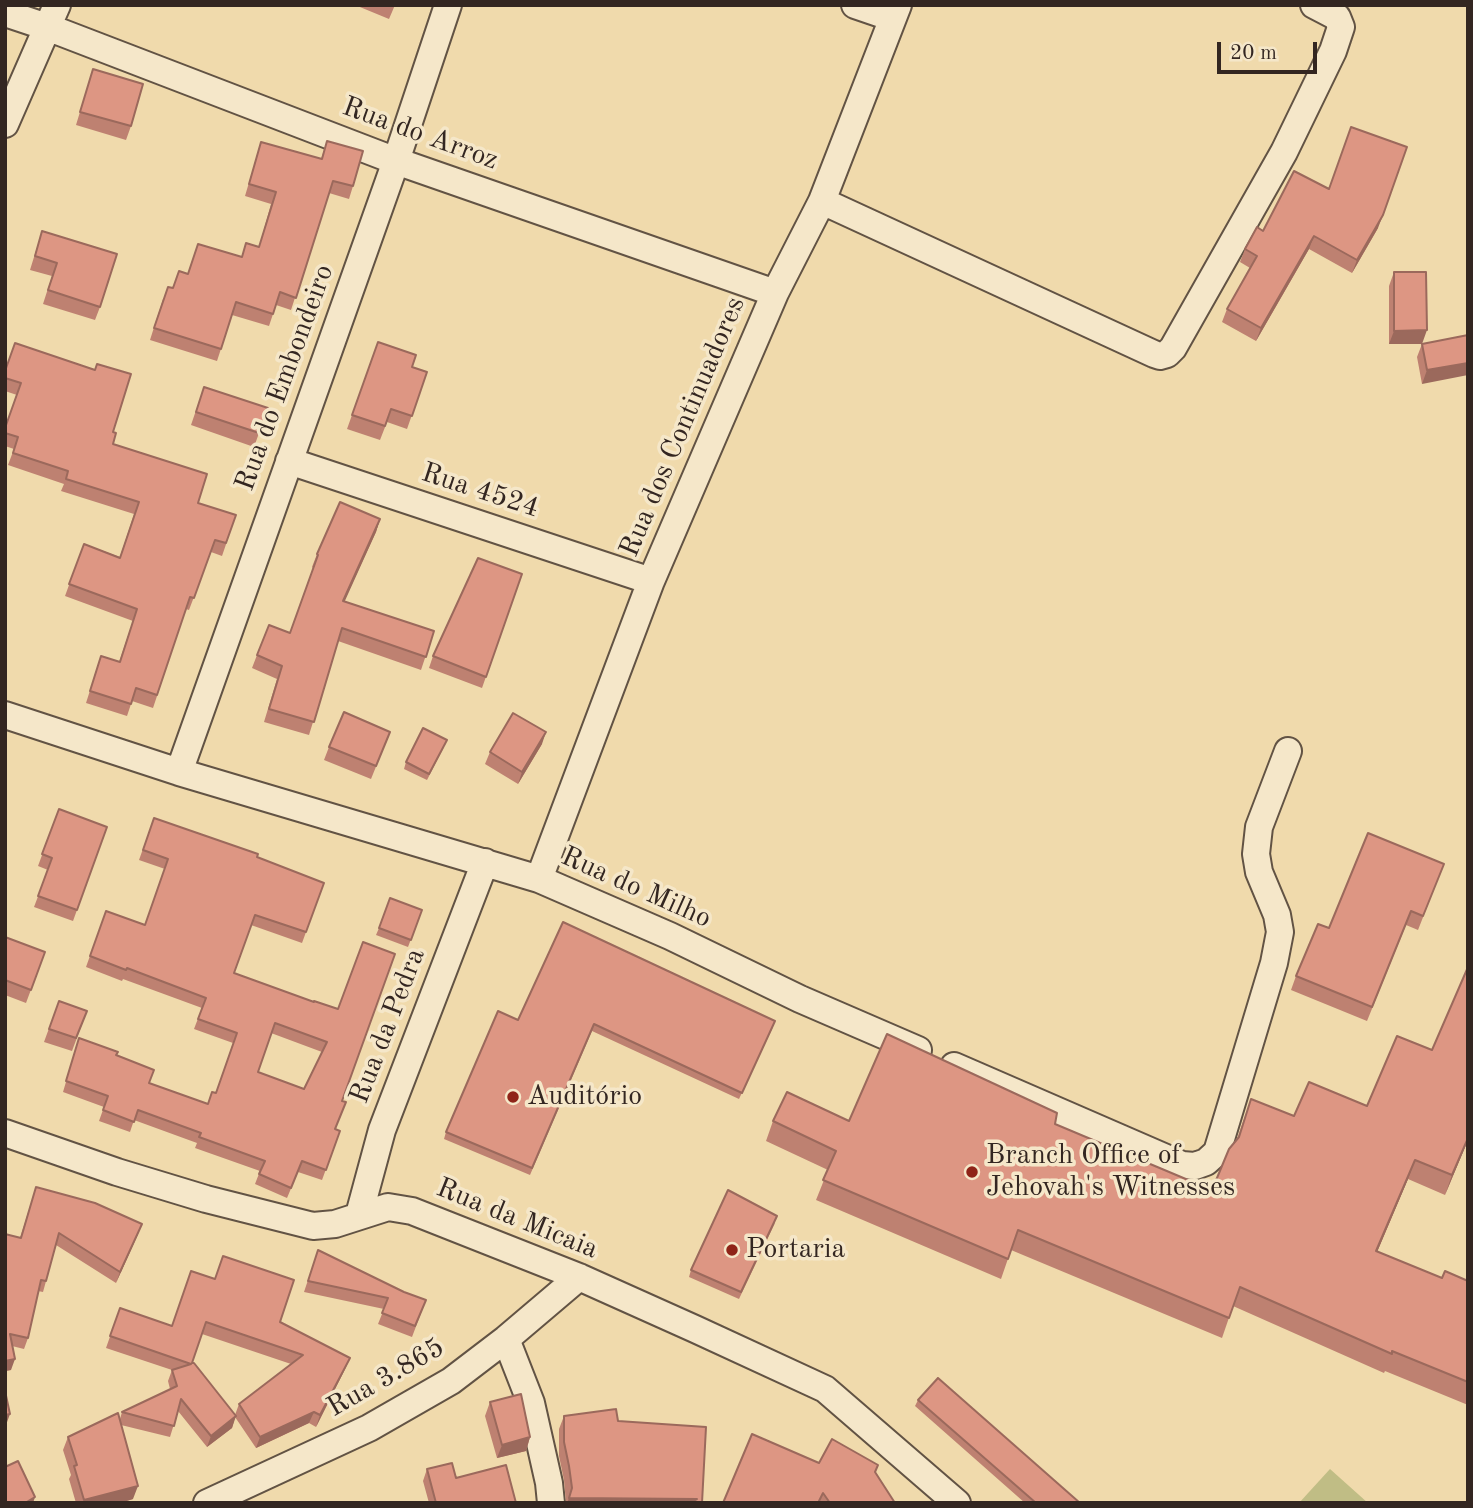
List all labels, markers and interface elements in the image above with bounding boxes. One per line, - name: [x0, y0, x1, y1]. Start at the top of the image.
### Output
- scale bar: [1221, 28, 1321, 72]
- text: 20 m: [1230, 43, 1277, 64]
- street label: Rua do Arroz: [337, 90, 503, 178]
- street label: Rua do Embondeiro: [228, 260, 342, 496]
- street label: Rua dos Continuadores: [613, 292, 753, 562]
- street label: Rua 4524: [417, 456, 543, 526]
- street label: Rua do Milho: [556, 840, 716, 936]
- street label: Rua da Pedra: [343, 944, 433, 1108]
- place label: Auditório: [527, 1080, 642, 1114]
- marker: Auditório: [505, 1089, 521, 1105]
- place label: Branch Office of Jehovah's Witnesses: [986, 1139, 1235, 1205]
- marker: Branch Office of Jehovah's Witnesses: [964, 1164, 980, 1180]
- street label: Rua da Micaia: [431, 1171, 603, 1267]
- place label: Portaria: [746, 1233, 845, 1267]
- marker: Portaria: [724, 1242, 740, 1258]
- street label: Rua 3.865: [322, 1331, 450, 1425]

